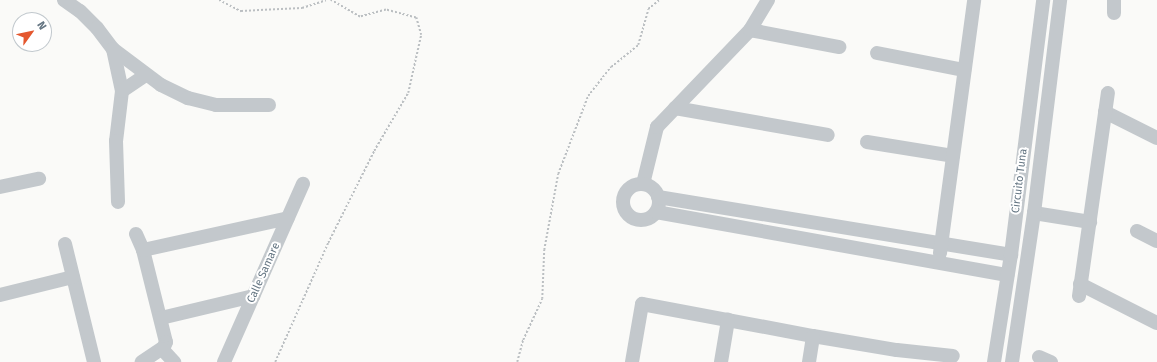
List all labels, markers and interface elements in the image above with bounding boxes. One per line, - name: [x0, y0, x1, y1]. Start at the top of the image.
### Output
- north arrow: [12, 12, 52, 52]
- text: N: [34, 19, 49, 32]
- street label: Circuito Tuna: [1009, 148, 1031, 214]
- street label: Calle Samare: [245, 241, 283, 305]

